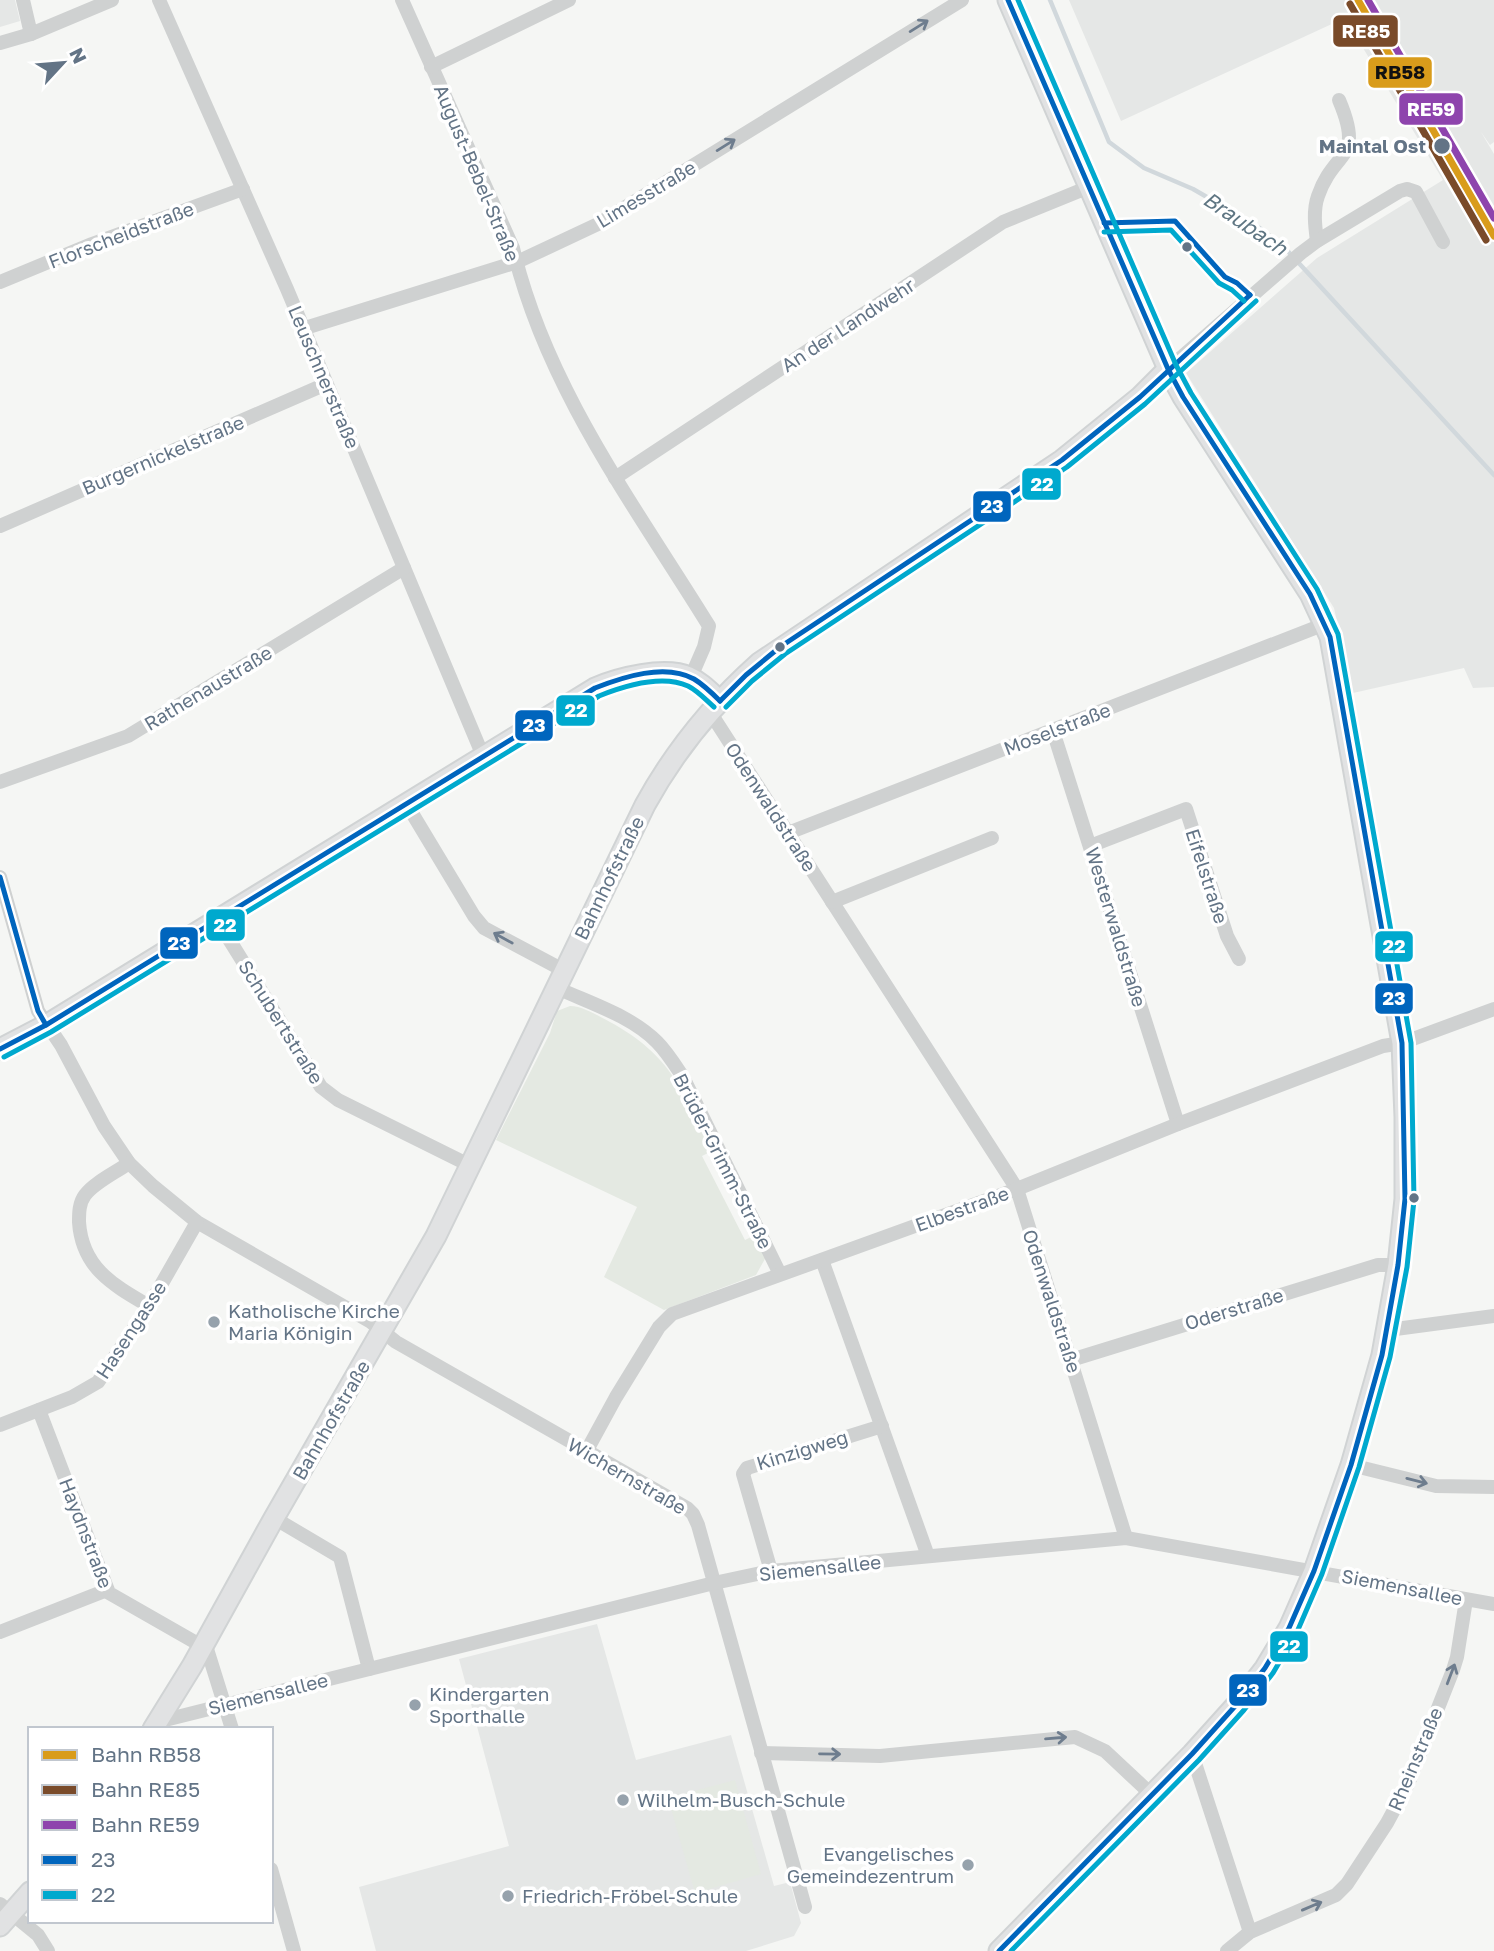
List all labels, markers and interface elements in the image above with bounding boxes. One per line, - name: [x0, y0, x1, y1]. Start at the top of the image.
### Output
- line badge: RE85: [1332, 14, 1399, 48]
- one-way arrow: [909, 19, 929, 33]
- text: RE85: [1342, 19, 1390, 42]
- north arrow: [28, 28, 98, 98]
- text: N: [65, 44, 92, 67]
- line badge: RB58: [1367, 56, 1433, 89]
- text: RB58: [1375, 60, 1425, 83]
- street label: August-Bebel-Straße: [430, 81, 525, 265]
- line badge: RE59: [1398, 92, 1464, 126]
- text: RE59: [1407, 97, 1455, 120]
- place label: Maintal Ost: [1319, 134, 1426, 157]
- marker: Maintal Ost: [1432, 136, 1452, 156]
- one-way arrow: [715, 138, 735, 152]
- street label: Limesstraße: [592, 155, 699, 232]
- water label: Braubach: [1199, 186, 1293, 261]
- street label: Florscheidstraße: [45, 196, 197, 273]
- unlabelled marker: [1180, 240, 1194, 254]
- street label: An der Landwehr: [777, 273, 919, 376]
- street label: Leuschnerstraße: [284, 302, 365, 452]
- street label: Burgernickelstraße: [78, 410, 247, 499]
- line badge: 22: [1021, 467, 1062, 501]
- text: 22: [1030, 472, 1054, 495]
- line badge: 23: [972, 490, 1012, 523]
- text: 23: [980, 494, 1004, 517]
- street label: Rathenaustraße: [140, 640, 276, 735]
- unlabelled marker: [773, 640, 787, 654]
- line badge: 22: [555, 694, 596, 727]
- text: 22: [564, 698, 588, 721]
- street label: Moselstraße: [1000, 698, 1113, 759]
- line badge: 23: [514, 709, 554, 742]
- text: 23: [522, 713, 546, 736]
- street label: Odenwaldstraße: [721, 738, 822, 876]
- street label: Bahnhofstraße: [569, 812, 648, 943]
- street label: Eifelstraße: [1181, 826, 1234, 926]
- street label: Westerwaldstraße: [1081, 844, 1152, 1010]
- line badge: 22: [205, 908, 246, 942]
- text: 22: [213, 913, 237, 936]
- line badge: 23: [159, 926, 199, 960]
- line badge: 22: [1374, 930, 1414, 963]
- text: 23: [167, 931, 191, 954]
- one-way arrow: [493, 931, 514, 944]
- text: 22: [1382, 934, 1406, 957]
- street label: Schubertstraße: [234, 956, 329, 1088]
- line badge: 23: [1374, 982, 1414, 1015]
- text: 23: [1382, 986, 1406, 1009]
- street label: Brüder-Grimm-Straße: [669, 1069, 778, 1252]
- street label: Elbestraße: [912, 1181, 1012, 1236]
- unlabelled marker: [1407, 1191, 1421, 1205]
- street label: Odenwaldstraße: [1018, 1226, 1086, 1375]
- street label: Hasengasse: [91, 1277, 171, 1383]
- street label: Oderstraße: [1182, 1283, 1286, 1334]
- place label: Katholische Kirche Maria Königin: [228, 1299, 400, 1344]
- marker: Katholische Kirche Maria Königin: [206, 1314, 222, 1330]
- street label: Bahnhofstraße: [287, 1356, 374, 1484]
- street label: Kinzigweg: [753, 1425, 850, 1474]
- street label: Wichernstraße: [564, 1432, 691, 1519]
- street label: Haydnstraße: [55, 1475, 118, 1591]
- one-way arrow: [1405, 1475, 1428, 1488]
- street label: Siemensallee: [758, 1550, 882, 1585]
- street label: Siemensallee: [1340, 1564, 1464, 1609]
- line badge: 22: [1269, 1630, 1309, 1663]
- text: 22: [1277, 1634, 1301, 1657]
- one-way arrow: [1445, 1664, 1458, 1686]
- street label: Siemensallee: [206, 1668, 330, 1720]
- line badge: 23: [1228, 1673, 1268, 1707]
- text: 23: [1236, 1678, 1260, 1701]
- place label: Kindergarten Sporthalle: [429, 1682, 549, 1727]
- marker: Kindergarten Sporthalle: [407, 1697, 423, 1713]
- street label: Rheinstraße: [1382, 1704, 1447, 1814]
- legend: [28, 1727, 273, 1923]
- one-way arrow: [1044, 1732, 1067, 1745]
- text: Bahn RB58: [91, 1741, 201, 1767]
- one-way arrow: [818, 1748, 841, 1761]
- text: Bahn RE85: [91, 1776, 200, 1802]
- place label: Wilhelm-Busch-Schule: [637, 1788, 845, 1811]
- marker: Wilhelm-Busch-Schule: [615, 1792, 631, 1808]
- text: Bahn RE59: [91, 1811, 200, 1837]
- place label: Evangelisches Gemeindezentrum: [787, 1842, 954, 1887]
- text: 23: [91, 1846, 115, 1872]
- marker: Evangelisches Gemeindezentrum: [960, 1857, 976, 1873]
- text: 22: [91, 1881, 115, 1907]
- place label: Friedrich-Fröbel-Schule: [522, 1884, 738, 1907]
- marker: Friedrich-Fröbel-Schule: [500, 1888, 516, 1904]
- one-way arrow: [1301, 1898, 1323, 1911]

